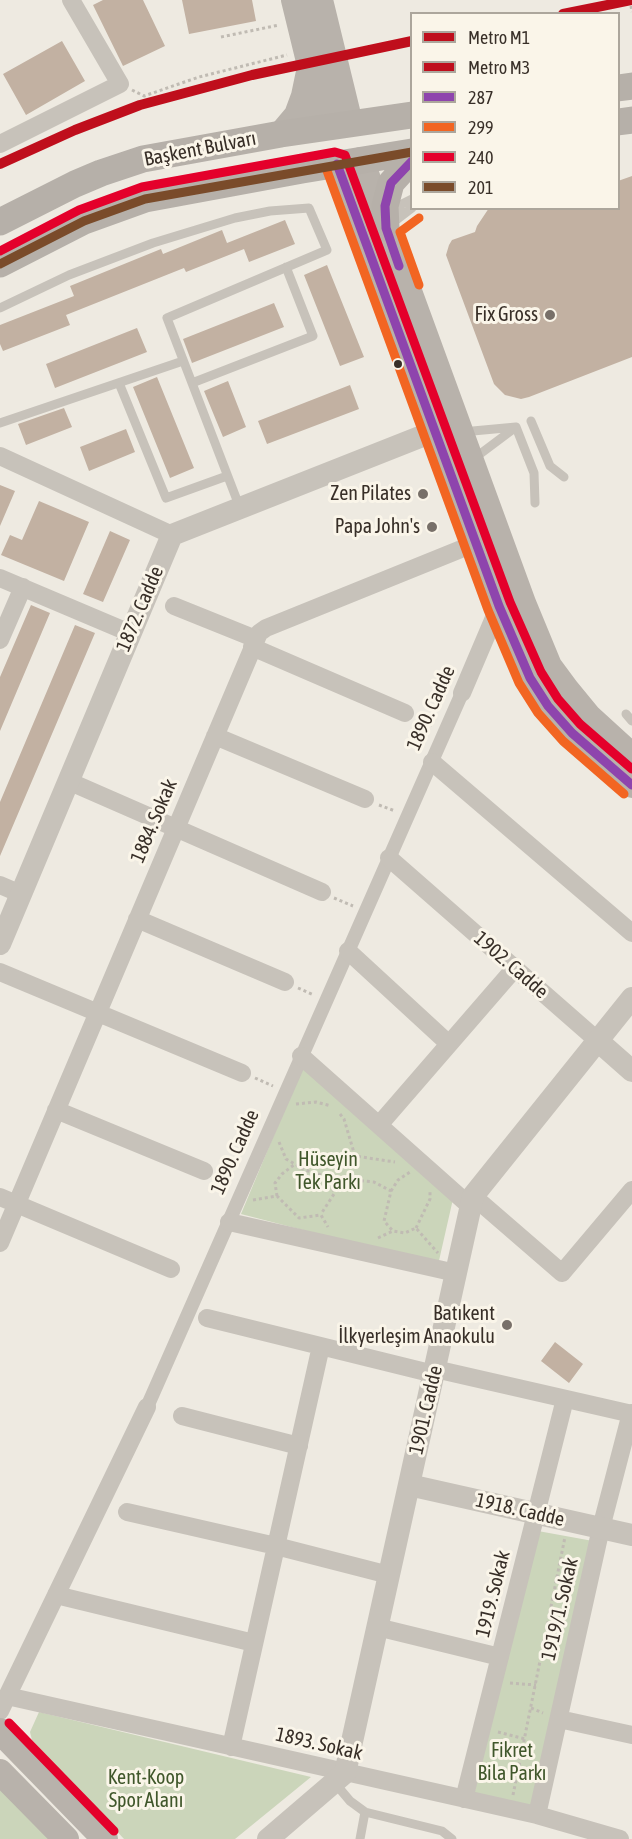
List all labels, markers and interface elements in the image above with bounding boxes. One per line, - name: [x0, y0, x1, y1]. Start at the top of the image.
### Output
- legend: [410, 12, 620, 210]
- text: Metro M1: [468, 27, 530, 48]
- text: Metro M3: [468, 57, 530, 78]
- text: 287: [468, 87, 493, 108]
- text: 299: [468, 117, 493, 138]
- street label: Başkent Bulvarı: [142, 126, 258, 172]
- text: 240: [468, 147, 493, 168]
- text: 201: [468, 177, 493, 198]
- place label: Fix Gross: [475, 303, 538, 327]
- marker: Fix Gross: [543, 308, 557, 322]
- unlabelled marker: [392, 358, 404, 370]
- place label: Zen Pilates: [330, 482, 411, 506]
- marker: Zen Pilates: [416, 487, 430, 501]
- place label: Papa John's: [335, 515, 420, 539]
- marker: Papa John's: [425, 520, 439, 534]
- street label: 1872. Cadde: [111, 563, 169, 655]
- street label: 1890. Cadde: [402, 662, 460, 754]
- street label: 1884. Sokak: [126, 776, 182, 866]
- street label: 1902. Cadde: [469, 926, 553, 1004]
- street label: 1890. Cadde: [206, 1106, 264, 1198]
- park label: Hüseyin Tek Parkı: [295, 1148, 361, 1195]
- place label: Batıkent İlkyerleşim Anaokulu: [338, 1302, 495, 1349]
- marker: Batıkent İlkyerleşim Anaokulu: [500, 1318, 514, 1332]
- street label: 1901. Cadde: [404, 1363, 448, 1457]
- street label: 1918. Cadde: [473, 1488, 567, 1532]
- street label: 1919. Sokak: [471, 1548, 515, 1640]
- street label: 1919/1. Sokak: [537, 1555, 583, 1663]
- street label: 1893. Sokak: [273, 1722, 365, 1766]
- park label: Fikret Bila Parkı: [478, 1739, 546, 1786]
- park label: Kent-Koop Spor Alanı: [108, 1766, 184, 1813]

